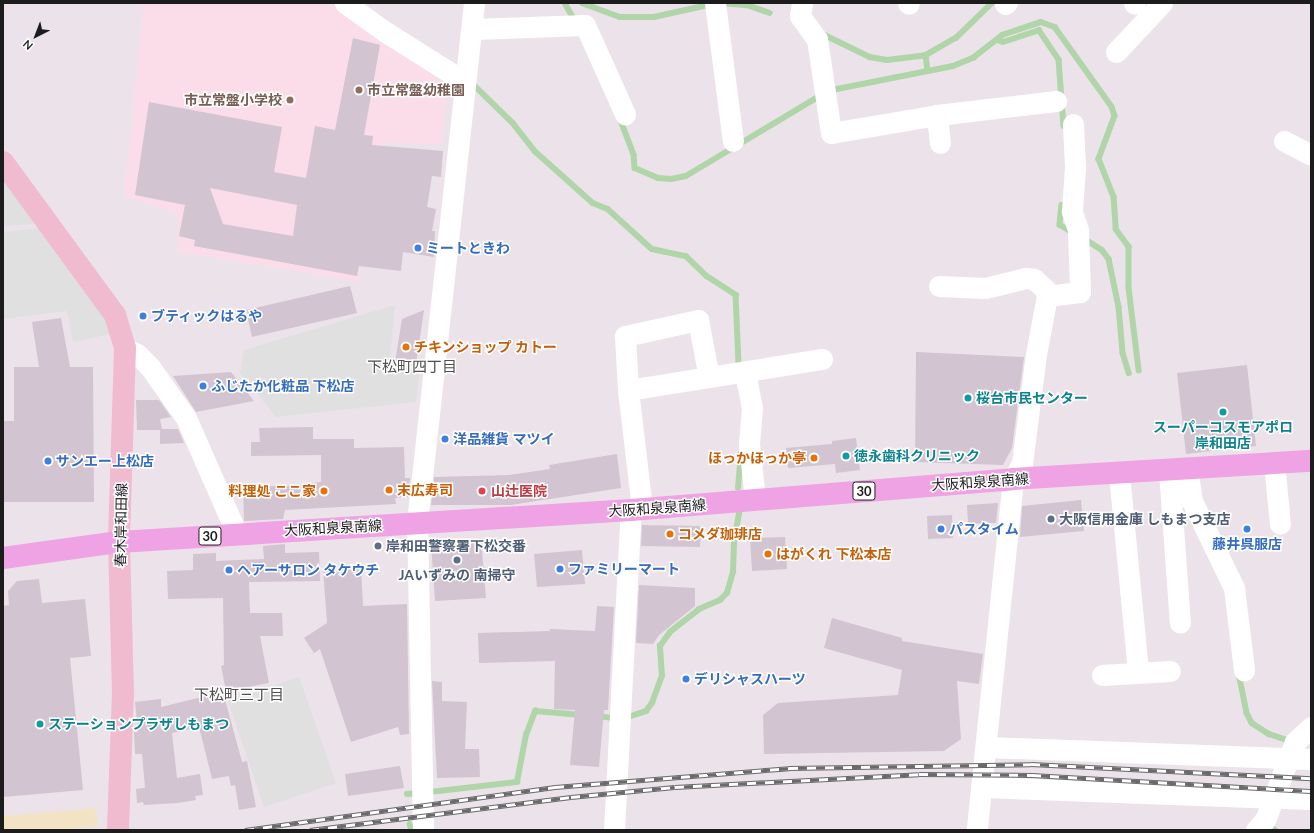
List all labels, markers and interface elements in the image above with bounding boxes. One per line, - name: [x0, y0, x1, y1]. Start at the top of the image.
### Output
- north arrow: [16, 16, 56, 56]
- text: N: [20, 38, 35, 53]
- place label: 市立常盤幼稚園: [367, 82, 465, 98]
- marker: 市立常盤幼稚園: [354, 85, 364, 95]
- place label: 市立常盤小学校: [184, 92, 282, 108]
- marker: 市立常盤小学校: [285, 95, 295, 105]
- place label: ミートときわ: [426, 240, 510, 256]
- marker: ミートときわ: [413, 243, 423, 253]
- place label: ブティックはるや: [151, 308, 263, 324]
- marker: ブティックはるや: [138, 311, 148, 321]
- place label: チキンショップ カトー: [414, 339, 557, 355]
- marker: チキンショップ カトー: [401, 342, 411, 352]
- district label: 下松町四丁目: [367, 358, 457, 376]
- place label: ふじたか化粧品 下松店: [211, 378, 354, 394]
- marker: ふじたか化粧品 下松店: [198, 381, 208, 391]
- place label: 桜台市民センター: [976, 390, 1088, 406]
- marker: 桜台市民センター: [963, 393, 973, 403]
- marker: スーパーコスモアポロ 岸和田店: [1218, 407, 1228, 417]
- place label: スーパーコスモアポロ 岸和田店: [1153, 419, 1293, 452]
- place label: 洋品雑貨 マツイ: [453, 431, 554, 447]
- marker: 洋品雑貨 マツイ: [440, 434, 450, 444]
- place label: 徳永歯科クリニック: [854, 448, 980, 464]
- place label: ほっかほっか亭: [708, 450, 806, 466]
- marker: 徳永歯科クリニック: [841, 451, 851, 461]
- place label: サンエー上松店: [56, 453, 154, 469]
- marker: ほっかほっか亭: [809, 453, 819, 463]
- marker: サンエー上松店: [43, 456, 53, 466]
- street label: 大阪和泉泉南線: [931, 470, 1029, 494]
- road number: 30: [852, 480, 876, 502]
- place label: 末広寿司: [397, 482, 453, 498]
- street label: 春木岸和田線: [112, 483, 130, 567]
- place label: 料理処 ここ家: [229, 483, 316, 499]
- place label: 山辻医院: [491, 483, 547, 499]
- marker: 末広寿司: [384, 485, 394, 495]
- marker: 山辻医院: [476, 485, 488, 497]
- marker: 料理処 ここ家: [319, 486, 329, 496]
- street label: 大阪和泉泉南線: [608, 496, 706, 520]
- place label: 大阪信用金庫 しもまつ支店: [1059, 511, 1230, 527]
- marker: 大阪信用金庫 しもまつ支店: [1046, 514, 1056, 524]
- street label: 大阪和泉泉南線: [284, 517, 382, 539]
- place label: パスタイム: [949, 521, 1019, 537]
- marker: パスタイム: [936, 524, 946, 534]
- marker: 藤井呉服店: [1242, 524, 1252, 534]
- road number: 30: [198, 525, 222, 547]
- place label: コメダ珈琲店: [678, 526, 762, 542]
- marker: コメダ珈琲店: [665, 529, 675, 539]
- place label: 藤井呉服店: [1212, 536, 1282, 552]
- place label: 岸和田警察署下松交番: [386, 538, 526, 554]
- marker: 岸和田警察署下松交番: [373, 541, 383, 551]
- place label: はがくれ 下松本店: [776, 546, 891, 562]
- marker: はがくれ 下松本店: [763, 549, 773, 559]
- marker: JAいずみの 南掃守: [452, 555, 462, 565]
- place label: ファミリーマート: [568, 561, 680, 577]
- place label: ヘアーサロン タケウチ: [237, 562, 380, 578]
- marker: ファミリーマート: [555, 564, 565, 574]
- marker: ヘアーサロン タケウチ: [224, 565, 234, 575]
- place label: JAいずみの 南掃守: [399, 567, 515, 583]
- place label: デリシャスハーツ: [694, 671, 806, 687]
- marker: デリシャスハーツ: [681, 674, 691, 684]
- district label: 下松町三丁目: [194, 686, 284, 704]
- place label: ステーションプラザしもまつ: [48, 716, 230, 732]
- marker: ステーションプラザしもまつ: [35, 719, 45, 729]

